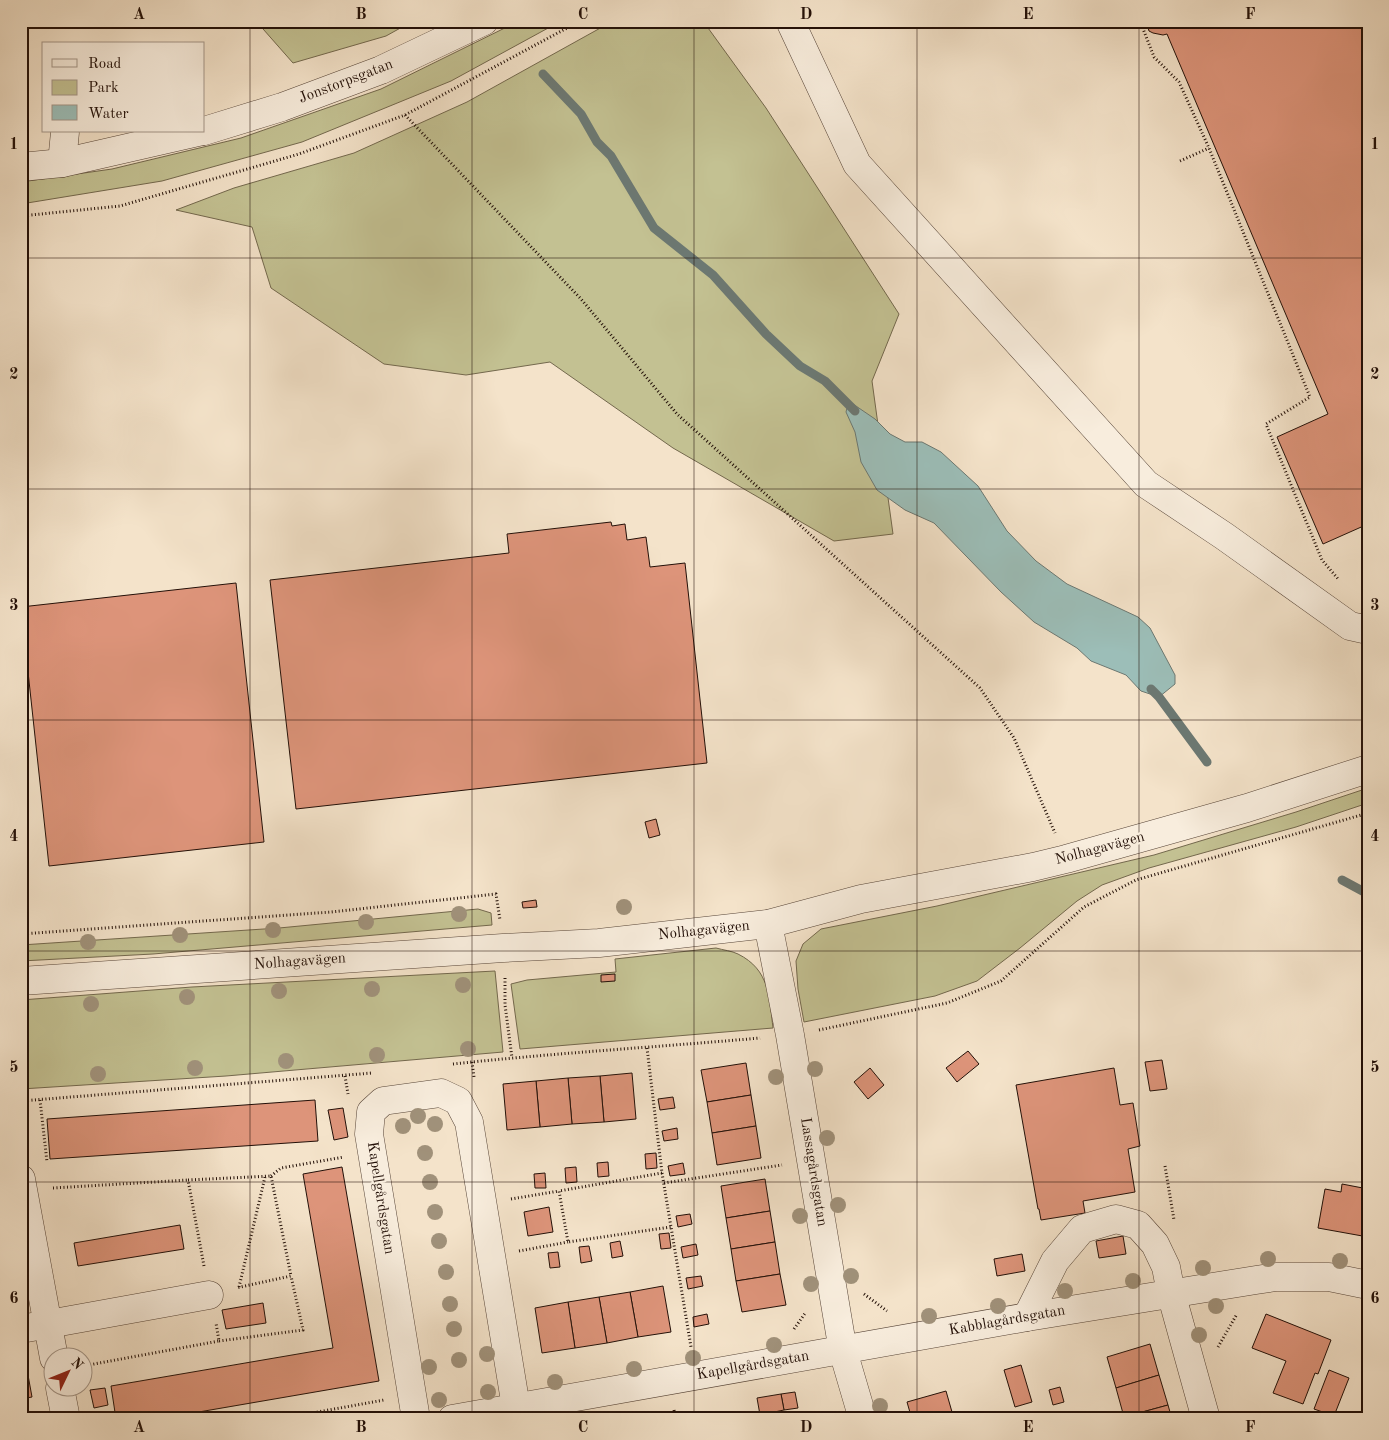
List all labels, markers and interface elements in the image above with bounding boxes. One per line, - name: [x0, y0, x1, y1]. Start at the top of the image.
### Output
- text: A: [133, 7, 145, 23]
- text: B: [355, 7, 367, 23]
- text: C: [578, 7, 588, 23]
- text: D: [800, 7, 812, 23]
- text: E: [1022, 7, 1034, 23]
- text: F: [1245, 7, 1256, 23]
- legend: [42, 42, 205, 132]
- text: Road: [88, 57, 122, 72]
- street label: Jonstorpsgatan: [297, 57, 395, 107]
- text: Park: [88, 81, 119, 96]
- text: Water: [88, 107, 129, 122]
- text: 1: [9, 137, 19, 153]
- text: 1: [1370, 137, 1380, 153]
- text: 2: [9, 367, 19, 383]
- text: 2: [1370, 367, 1380, 383]
- text: 3: [9, 598, 19, 614]
- text: 3: [1370, 598, 1380, 614]
- text: 4: [9, 829, 19, 845]
- text: 4: [1370, 829, 1380, 845]
- street label: Nolhagavägen: [1054, 830, 1146, 868]
- street label: Nolhagavägen: [657, 919, 751, 943]
- street label: Nolhagavägen: [254, 951, 346, 973]
- text: 5: [9, 1060, 19, 1076]
- text: 5: [1370, 1060, 1380, 1076]
- street label: Lassagårdsgatan: [797, 1116, 829, 1228]
- street label: Kapellgårdsgatan: [364, 1141, 396, 1255]
- text: 6: [9, 1291, 19, 1307]
- text: 6: [1370, 1291, 1380, 1307]
- street label: Kabblagårdsgatan: [948, 1303, 1066, 1339]
- north arrow: [42, 1348, 92, 1398]
- street label: Kapellgårdsgatan: [696, 1349, 810, 1383]
- text: N: [68, 1355, 86, 1373]
- text: A: [133, 1420, 145, 1436]
- text: B: [355, 1420, 367, 1436]
- text: C: [578, 1420, 588, 1436]
- text: D: [800, 1420, 812, 1436]
- text: E: [1022, 1420, 1034, 1436]
- text: F: [1245, 1420, 1256, 1436]

